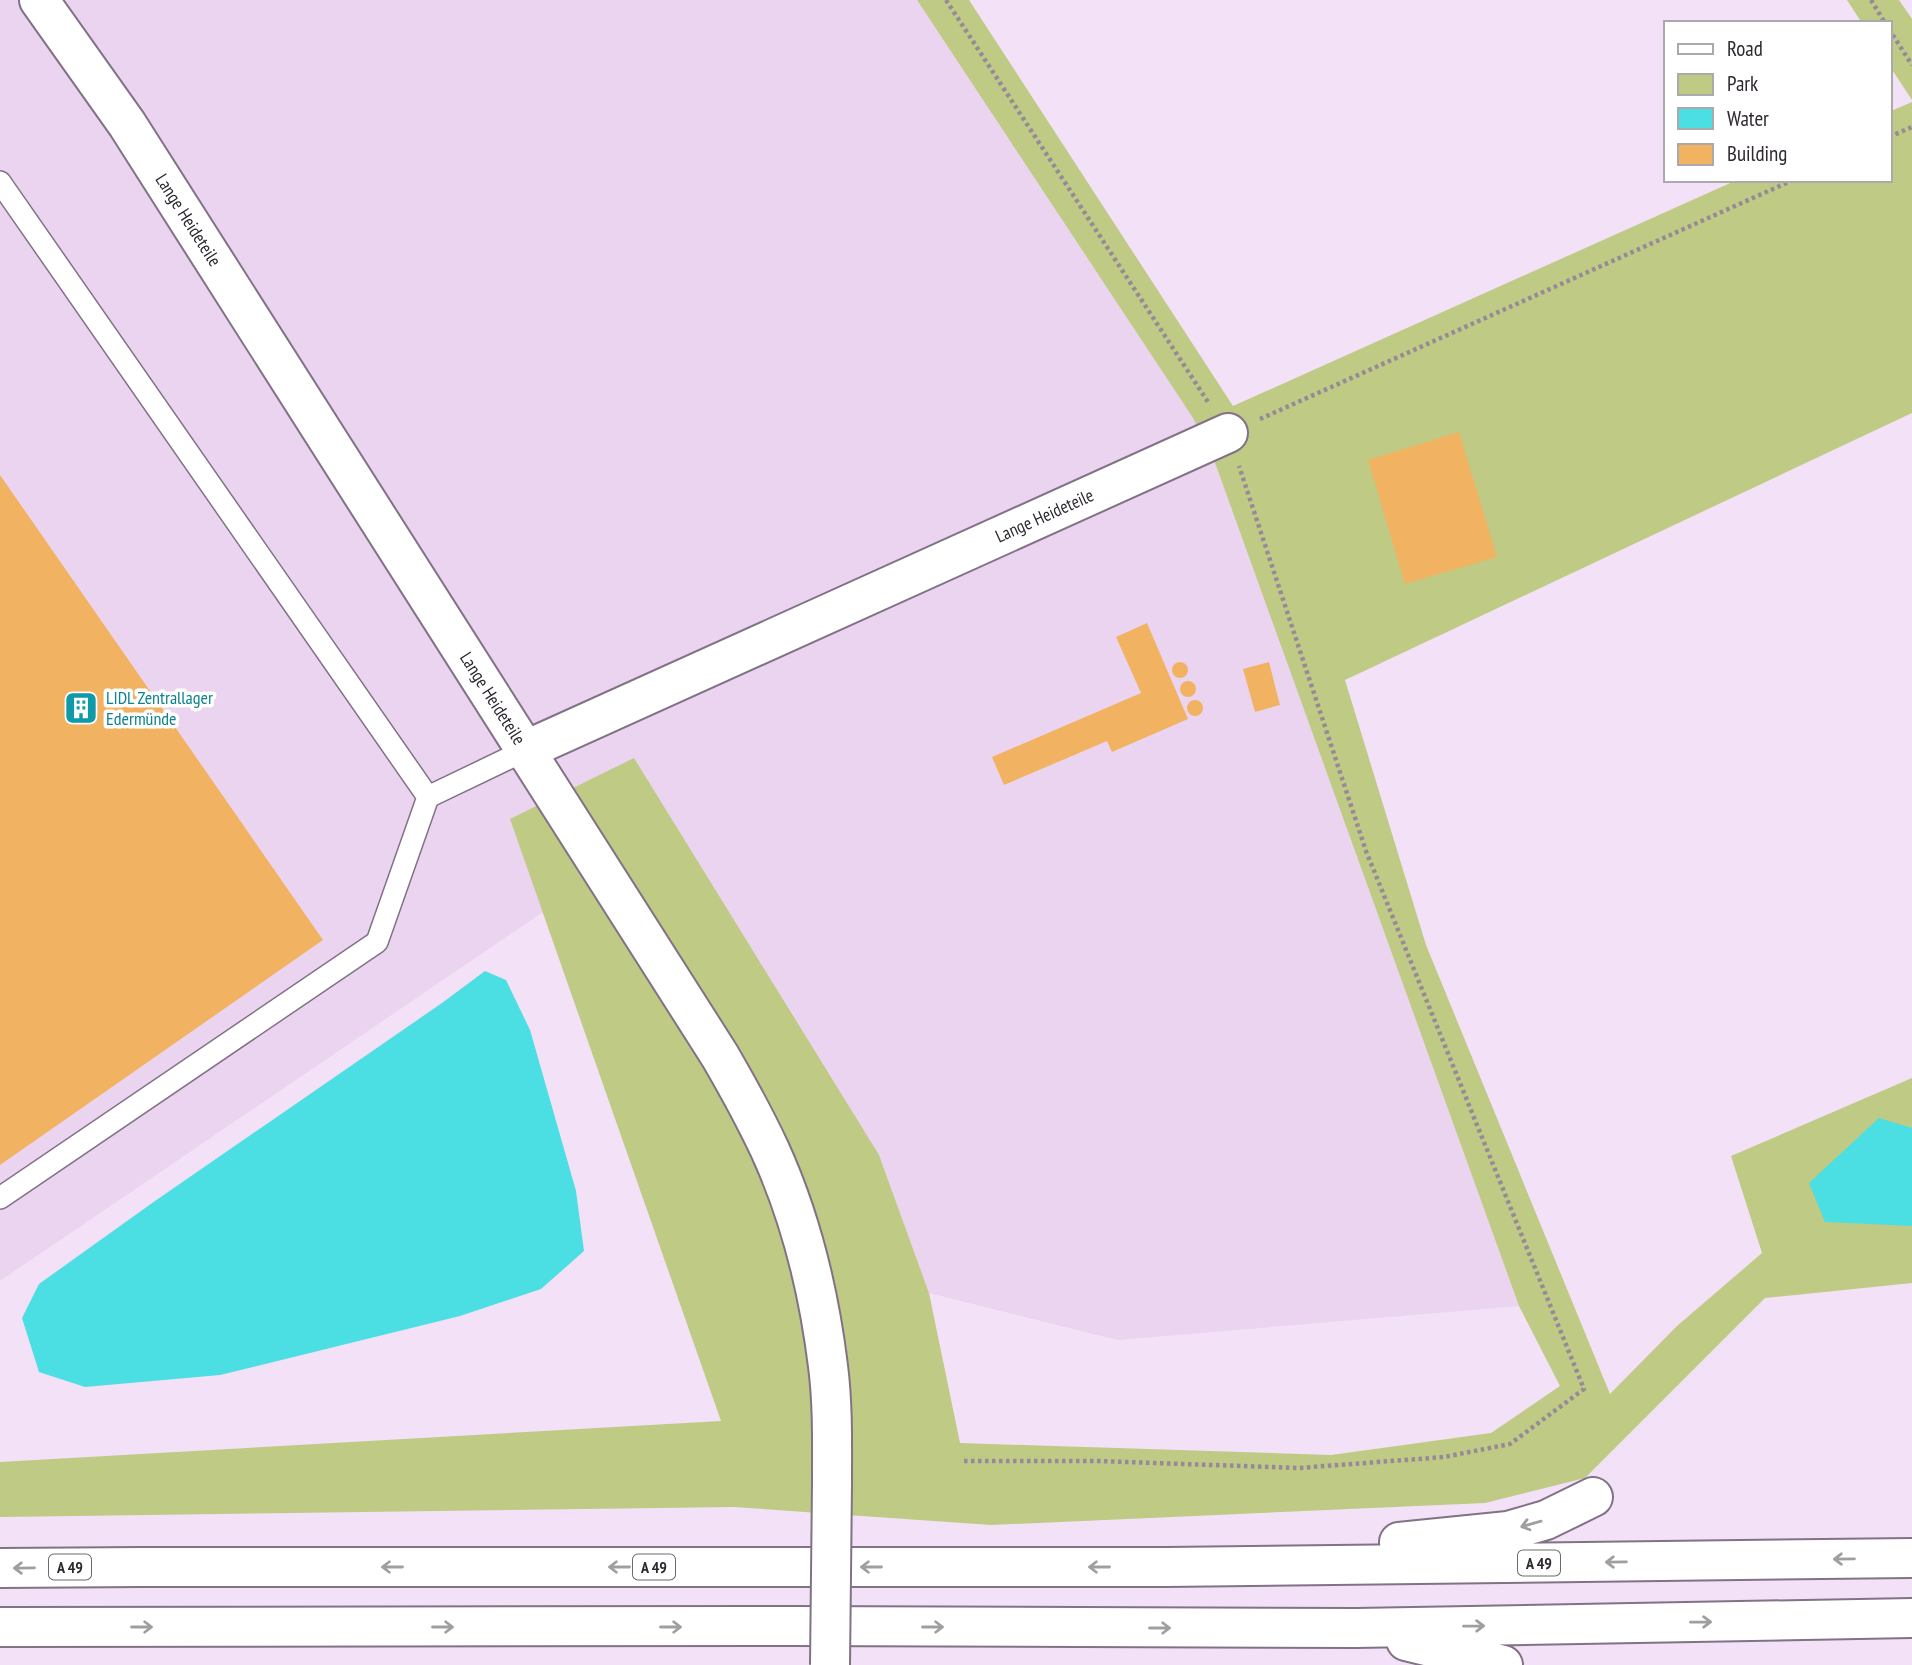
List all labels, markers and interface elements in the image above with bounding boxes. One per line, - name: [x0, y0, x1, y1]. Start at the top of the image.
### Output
- legend: [1664, 21, 1891, 182]
- text: Road: [1727, 35, 1763, 62]
- text: Park: [1727, 70, 1758, 97]
- text: Water: [1727, 105, 1769, 132]
- text: Building: [1727, 140, 1787, 167]
- street label: Lange Heideteile: [151, 169, 227, 271]
- street label: Lange Heideteile: [992, 483, 1097, 548]
- street label: Lange Heideteile: [455, 648, 531, 749]
- place label: LIDL Zentrallager Edermünde: [106, 686, 213, 730]
- building icon: LIDL Zentrallager Edermünde: [62, 689, 100, 727]
- one-way arrow: [1520, 1518, 1543, 1531]
- road number: A 49: [1518, 1550, 1560, 1576]
- one-way arrow: [1833, 1552, 1856, 1566]
- road number: A 49: [49, 1554, 91, 1580]
- road number: A 49: [633, 1554, 675, 1580]
- one-way arrow: [1605, 1555, 1628, 1569]
- one-way arrow: [380, 1560, 403, 1574]
- one-way arrow: [608, 1560, 631, 1574]
- one-way arrow: [860, 1560, 883, 1574]
- one-way arrow: [1087, 1560, 1110, 1574]
- one-way arrow: [12, 1561, 35, 1575]
- one-way arrow: [1689, 1615, 1712, 1628]
- one-way arrow: [1462, 1619, 1485, 1633]
- one-way arrow: [431, 1620, 454, 1634]
- one-way arrow: [659, 1620, 682, 1634]
- one-way arrow: [921, 1620, 944, 1634]
- one-way arrow: [130, 1621, 153, 1634]
- one-way arrow: [1148, 1621, 1171, 1635]

